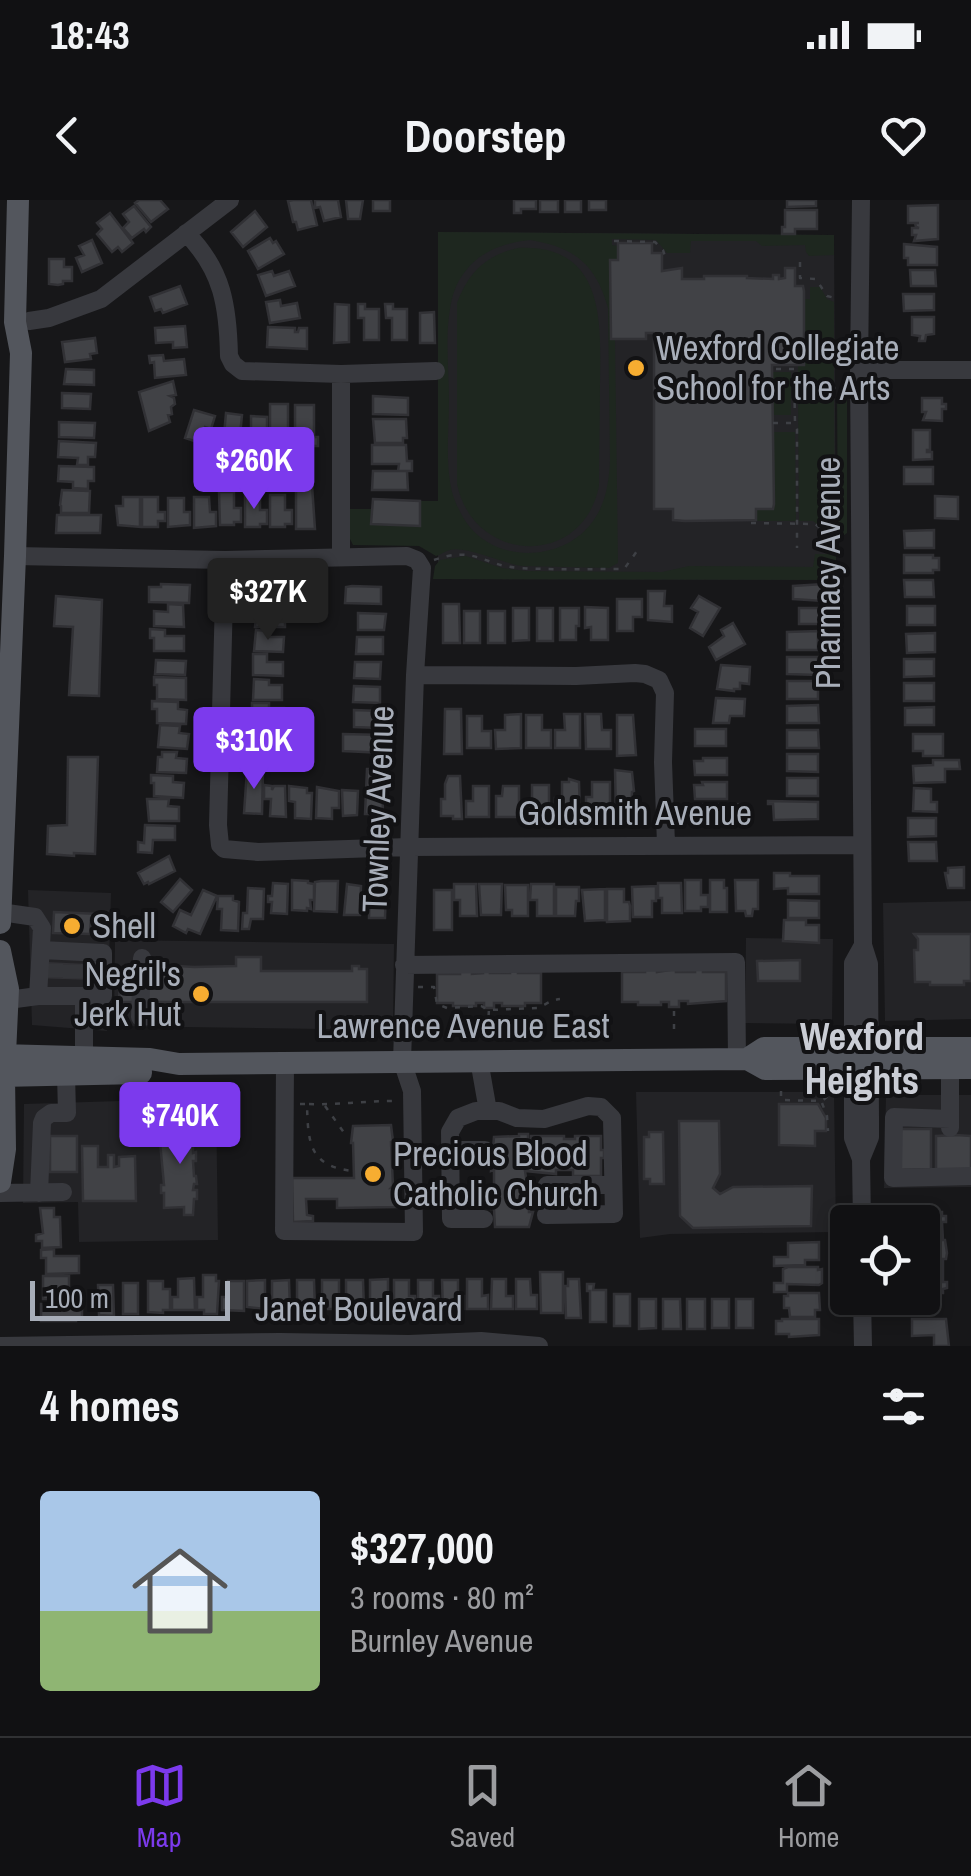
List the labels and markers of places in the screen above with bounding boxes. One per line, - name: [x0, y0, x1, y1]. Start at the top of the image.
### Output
- place label: Wexford Collegiate School for the Arts: [656, 324, 900, 411]
- marker: Wexford Collegiate School for the Arts: [625, 357, 647, 379]
- pin: $260K: [184, 427, 324, 512]
- pin: $327K: [198, 558, 338, 643]
- pin: $310K: [184, 707, 324, 792]
- place label: Shell: [92, 902, 156, 949]
- marker: Shell: [61, 915, 83, 937]
- place label: Negril's Jerk Hut: [74, 950, 181, 1037]
- marker: Negril's Jerk Hut: [190, 983, 212, 1005]
- pin: $740K: [110, 1082, 250, 1167]
- place label: Precious Blood Catholic Church: [393, 1130, 599, 1217]
- marker: Precious Blood Catholic Church: [362, 1163, 384, 1185]

